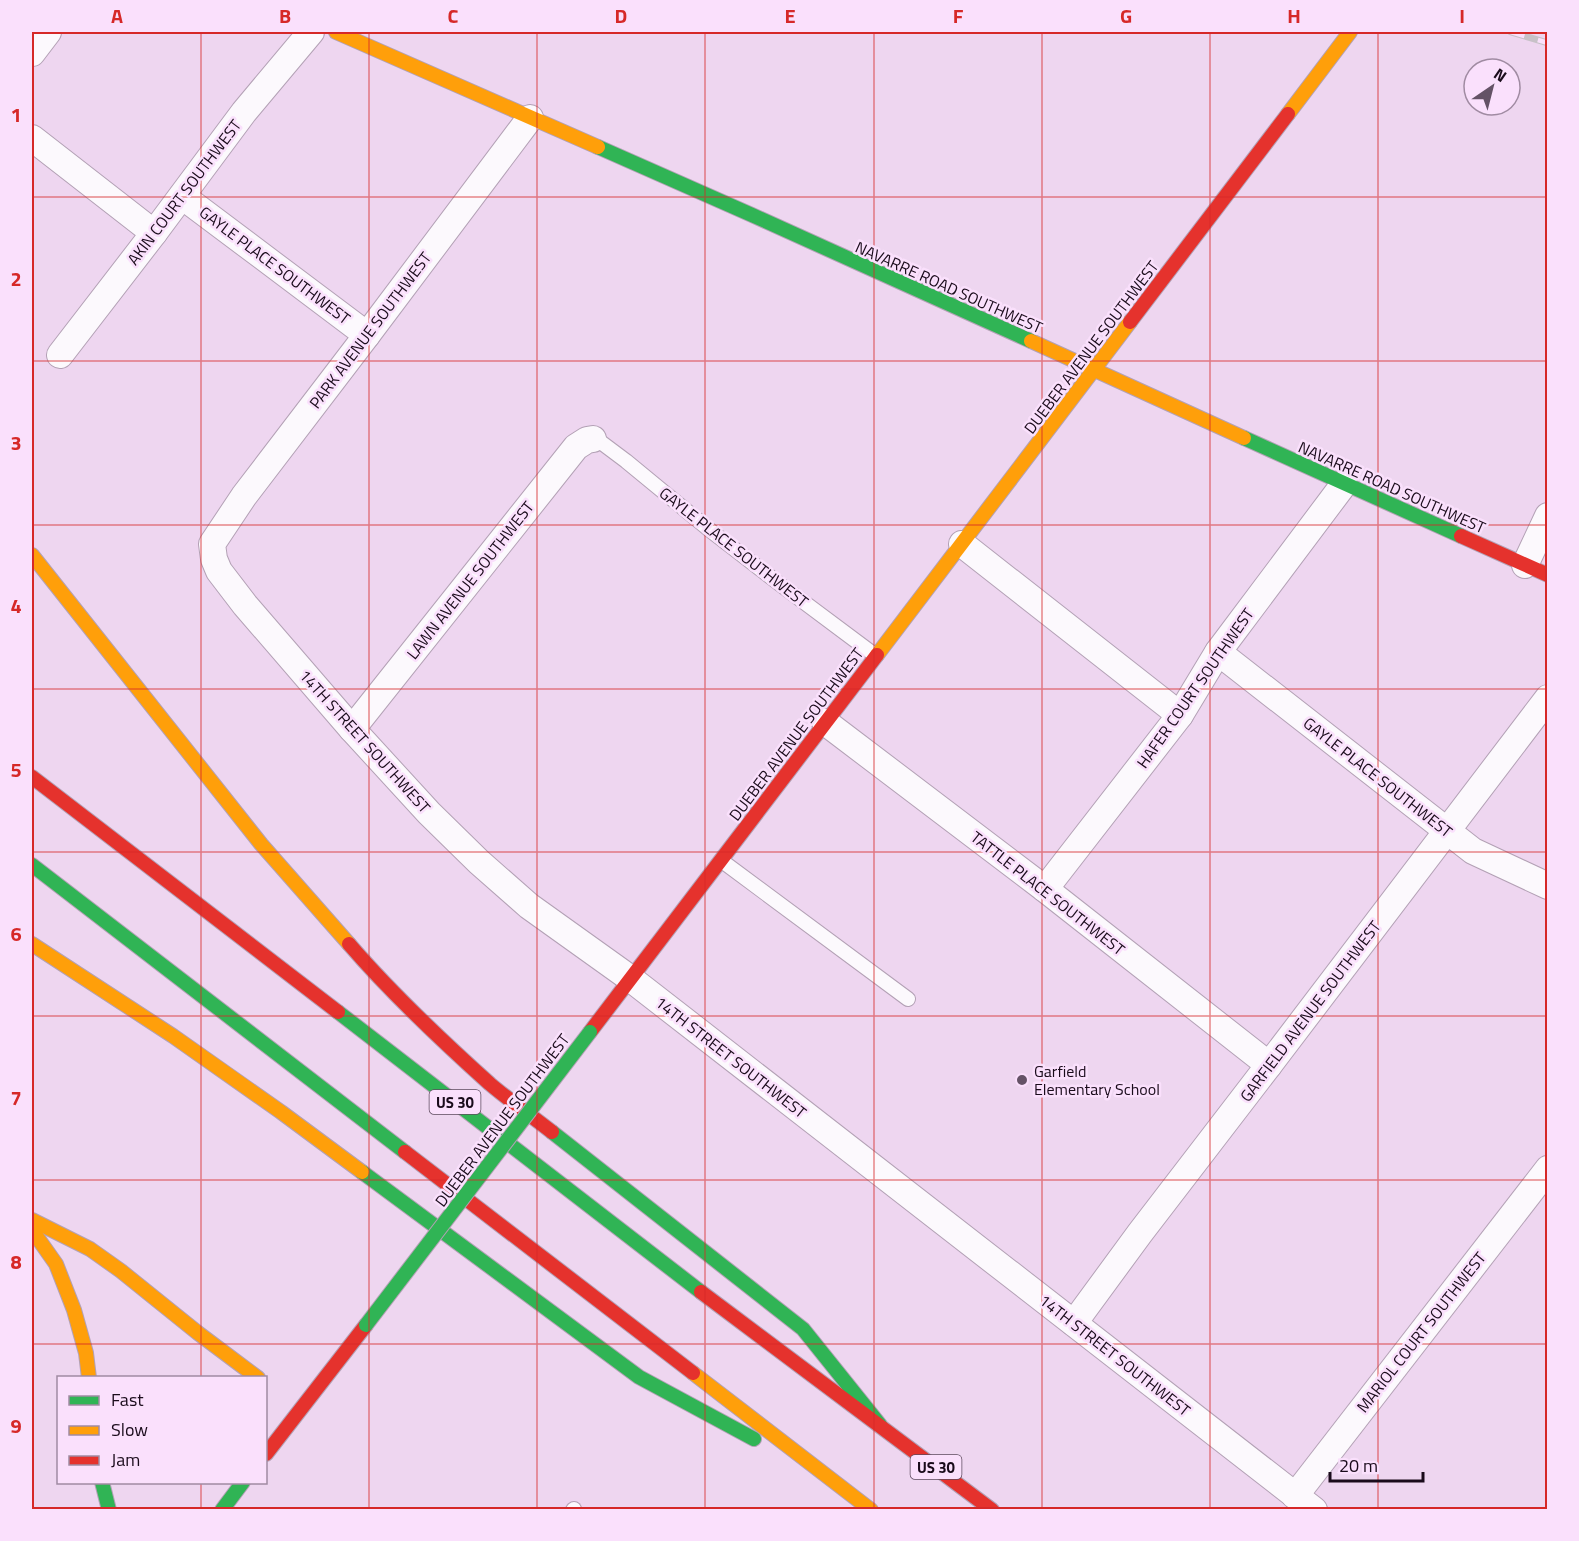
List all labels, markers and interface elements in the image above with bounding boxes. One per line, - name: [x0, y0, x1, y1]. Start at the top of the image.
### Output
- text: A: [111, 0, 123, 31]
- text: B: [279, 0, 291, 31]
- text: C: [448, 0, 459, 31]
- text: D: [615, 0, 627, 31]
- text: E: [784, 0, 796, 31]
- text: F: [953, 0, 964, 31]
- text: G: [1120, 0, 1132, 31]
- text: H: [1287, 0, 1301, 31]
- text: I: [1459, 0, 1465, 31]
- north arrow: [1462, 57, 1522, 117]
- text: N: [1489, 62, 1512, 88]
- text: 1: [10, 99, 22, 130]
- street label: AKIN COURT SOUTHWEST: [121, 114, 247, 270]
- street label: GAYLE PLACE SOUTHWEST: [194, 200, 356, 330]
- street label: NAVARRE ROAD SOUTHWEST: [851, 235, 1047, 339]
- street label: PARK AVENUE SOUTHWEST: [303, 246, 437, 413]
- street label: DUEBER AVENUE SOUTHWEST: [1018, 255, 1164, 439]
- text: 2: [10, 263, 22, 294]
- text: 3: [10, 427, 22, 458]
- street label: NAVARRE ROAD SOUTHWEST: [1294, 435, 1490, 539]
- street label: GAYLE PLACE SOUTHWEST: [654, 481, 814, 613]
- street label: LAWN AVENUE SOUTHWEST: [401, 495, 540, 664]
- text: 4: [10, 590, 22, 621]
- street label: HAFER COURT SOUTHWEST: [1130, 602, 1260, 773]
- street label: DUEBER AVENUE SOUTHWEST: [723, 642, 869, 826]
- street label: 14TH STREET SOUTHWEST: [294, 664, 437, 819]
- street label: GAYLE PLACE SOUTHWEST: [1298, 711, 1458, 843]
- text: 5: [10, 754, 22, 785]
- street label: TATTLE PLACE SOUTHWEST: [966, 825, 1131, 961]
- street label: GARFIELD AVENUE SOUTHWEST: [1234, 915, 1387, 1107]
- text: 6: [10, 918, 22, 949]
- street label: 14TH STREET SOUTHWEST: [650, 990, 812, 1124]
- street label: DUEBER AVENUE SOUTHWEST: [429, 1028, 575, 1212]
- place label: Garfield Elementary School: [1034, 1059, 1160, 1101]
- marker: Garfield Elementary School: [1015, 1073, 1029, 1087]
- text: 7: [10, 1082, 22, 1113]
- road number: US 30: [430, 1090, 480, 1114]
- text: 8: [10, 1246, 22, 1277]
- street label: MARIOL COURT SOUTHWEST: [1350, 1246, 1492, 1418]
- street label: 14TH STREET SOUTHWEST: [1034, 1288, 1196, 1422]
- legend: [57, 1376, 267, 1484]
- text: Fast: [111, 1386, 144, 1413]
- text: 9: [10, 1410, 22, 1441]
- text: Slow: [111, 1416, 148, 1443]
- scale bar: [1330, 1445, 1423, 1483]
- text: Jam: [111, 1446, 140, 1473]
- text: 20 m: [1339, 1452, 1378, 1479]
- road number: US 30: [910, 1455, 962, 1479]

